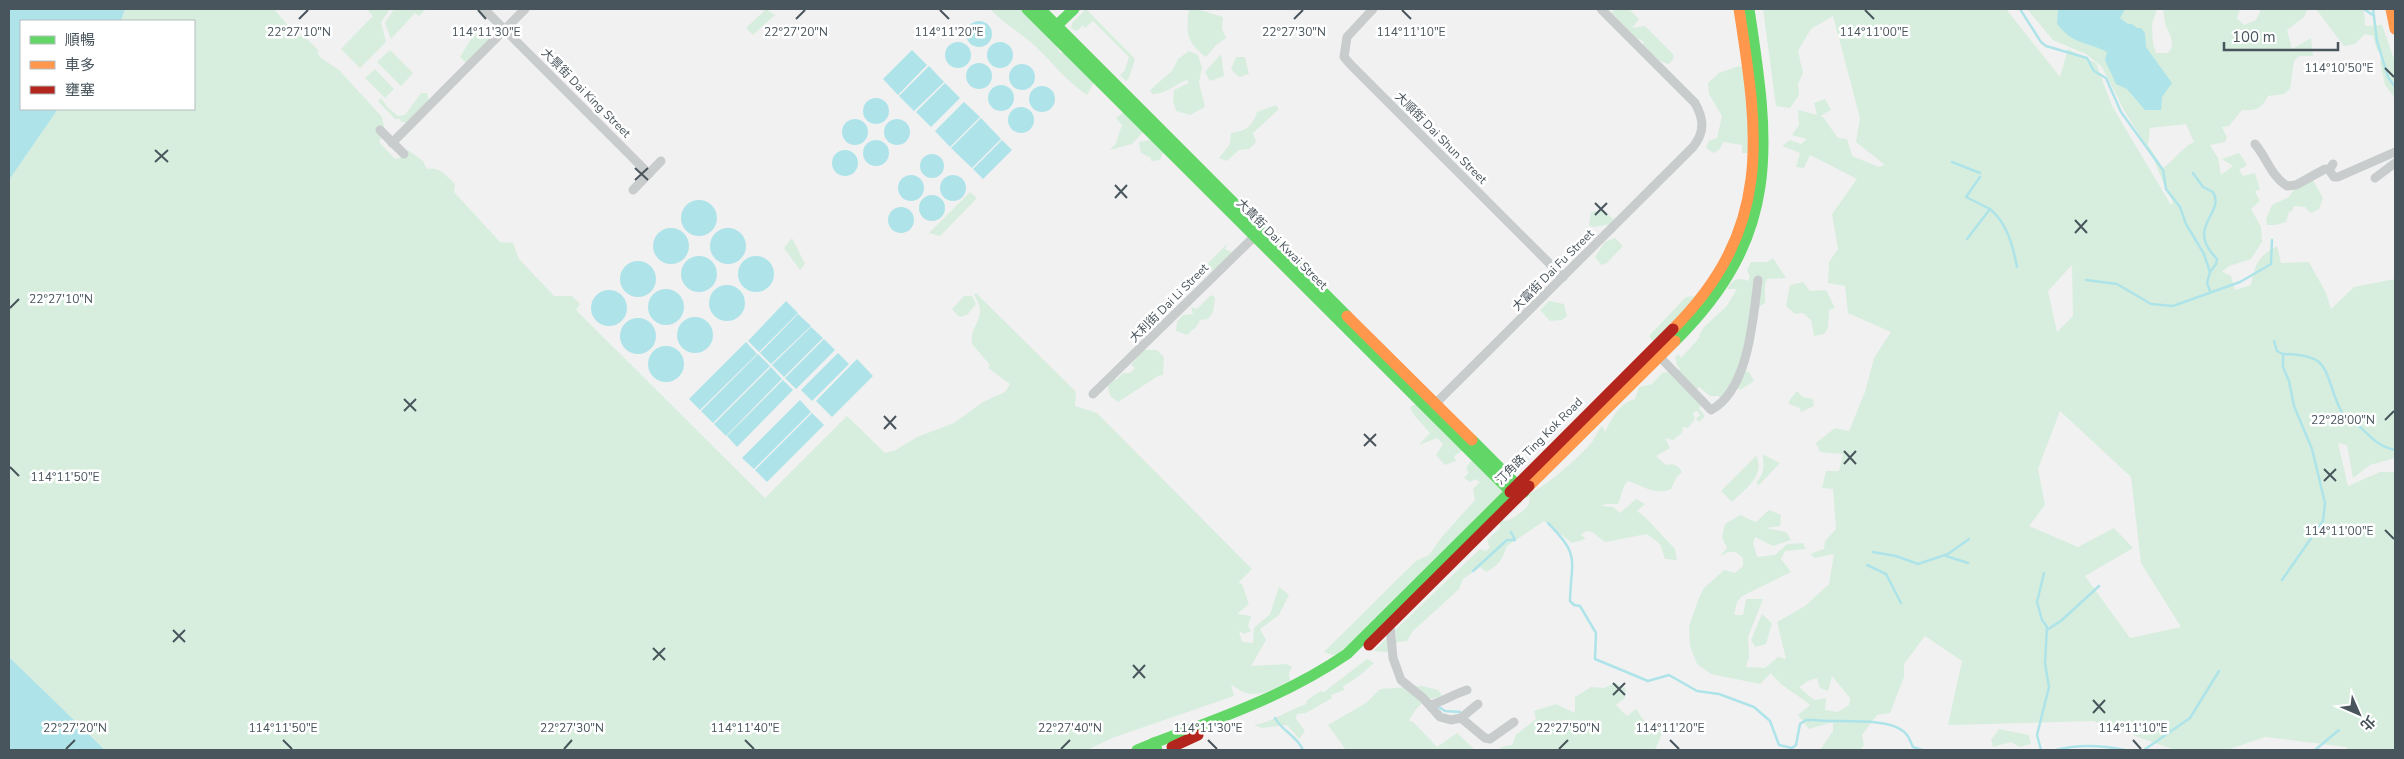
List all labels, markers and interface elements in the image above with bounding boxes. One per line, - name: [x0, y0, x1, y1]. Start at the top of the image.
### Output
- legend: [20, 20, 195, 110]
- scale bar: [2224, 20, 2338, 52]
- text: 22°27'10"N: [267, 24, 331, 40]
- text: 114°11'30"E: [451, 24, 521, 40]
- text: 22°27'20"N: [764, 24, 828, 40]
- text: 114°11'20"E: [914, 24, 984, 40]
- text: 22°27'30"N: [1262, 24, 1326, 40]
- text: 114°11'10"E: [1376, 24, 1446, 40]
- text: 114°11'00"E: [1839, 24, 1909, 40]
- text: 100 m: [2232, 27, 2276, 47]
- text: 順暢: [65, 30, 95, 50]
- street label: 大景街 Dai King Street: [538, 45, 635, 142]
- text: 車多: [65, 55, 95, 75]
- text: 114°10'50"E: [2304, 60, 2374, 76]
- text: 壅塞: [65, 80, 95, 100]
- street label: 大順街 Dai Shun Street: [1392, 89, 1491, 188]
- street label: 大貴街 Dai Kwai Street: [1233, 195, 1331, 293]
- street label: 大富街 Dai Fu Street: [1509, 225, 1598, 314]
- street label: 大利街 Dai Li Street: [1126, 260, 1212, 346]
- text: 22°27'10"N: [29, 291, 93, 307]
- street label: 汀角路 Ting Kok Road: [1492, 394, 1586, 488]
- text: 22°28'00"N: [2311, 412, 2375, 428]
- text: 114°11'50"E: [30, 469, 100, 485]
- text: 114°11'00"E: [2304, 523, 2374, 539]
- north arrow: [2334, 689, 2384, 739]
- text: 北: [2356, 711, 2380, 735]
- text: 22°27'20"N: [43, 720, 107, 736]
- text: 114°11'50"E: [248, 720, 318, 736]
- text: 22°27'30"N: [540, 720, 604, 736]
- text: 114°11'40"E: [710, 720, 780, 736]
- text: 22°27'40"N: [1038, 720, 1102, 736]
- text: 114°11'30"E: [1173, 720, 1243, 736]
- text: 22°27'50"N: [1536, 720, 1600, 736]
- text: 114°11'20"E: [1635, 720, 1705, 736]
- text: 114°11'10"E: [2098, 720, 2168, 736]

